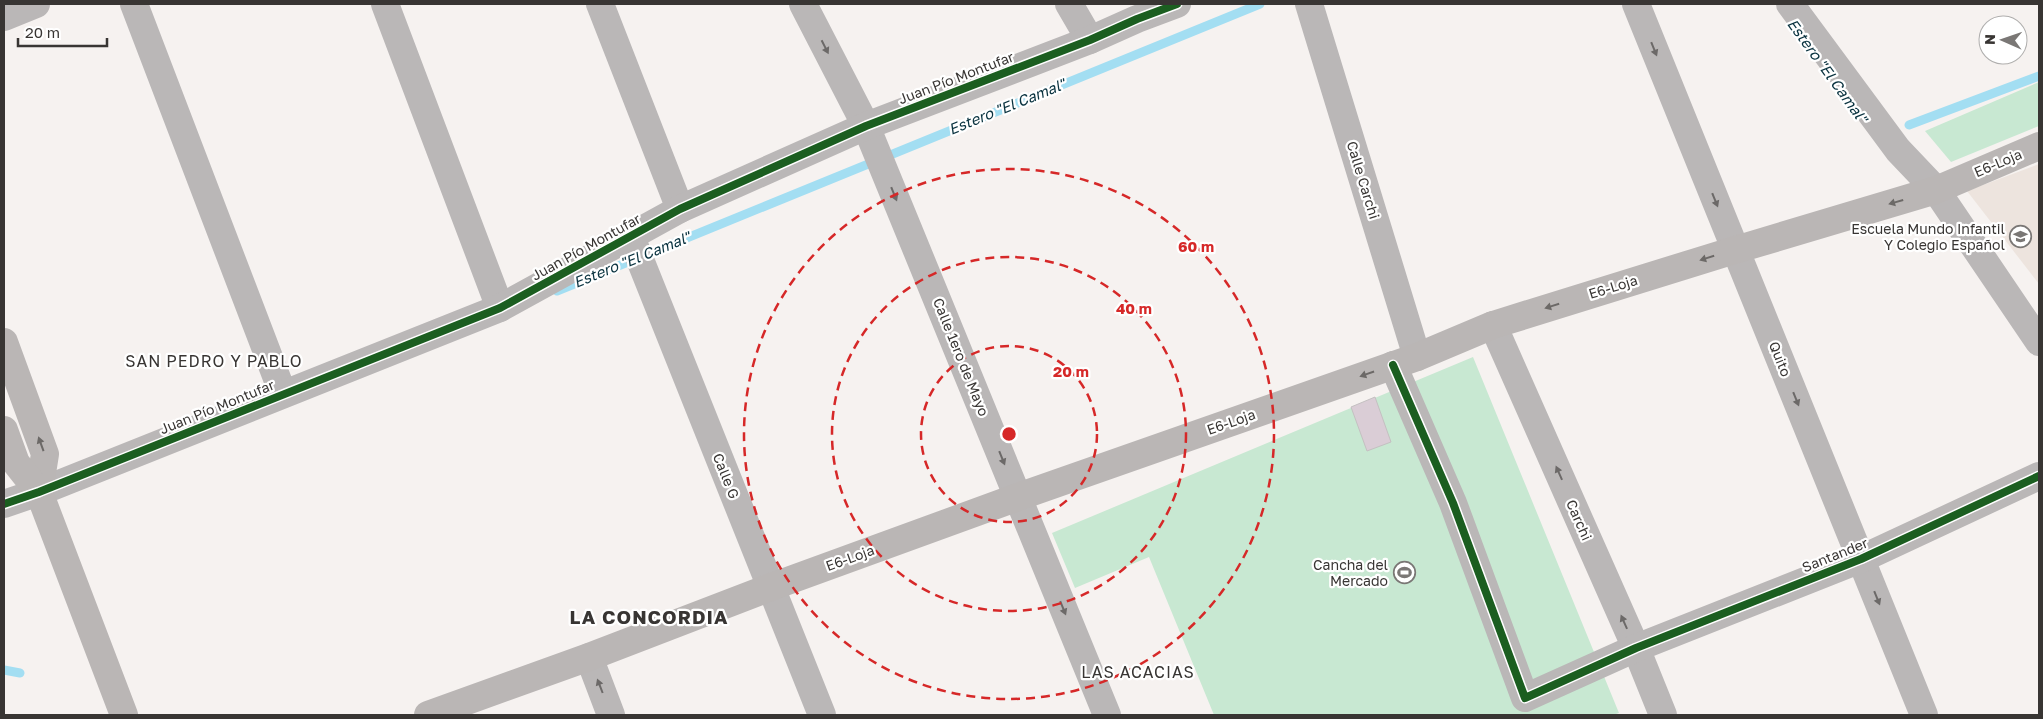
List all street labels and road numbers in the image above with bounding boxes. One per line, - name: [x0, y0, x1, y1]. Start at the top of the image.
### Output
- street label: Juan Pío Montufar: [896, 47, 1016, 107]
- street label: Calle Carchi: [1344, 139, 1383, 221]
- street label: E6-Loja: [1971, 145, 2024, 180]
- street label: Juan Pío Montufar: [528, 209, 644, 284]
- street label: E6-Loja: [1586, 271, 1639, 302]
- street label: Calle 1ero de Mayo: [930, 295, 993, 418]
- street label: Quito: [1766, 339, 1795, 379]
- street label: Juan Pío Montufar: [157, 376, 277, 437]
- street label: E6-Loja: [1204, 405, 1257, 438]
- street label: Calle G: [710, 450, 743, 501]
- street label: Carchi: [1563, 497, 1596, 543]
- street label: Santander: [1799, 533, 1871, 575]
- street label: E6-Loja: [823, 541, 876, 574]

